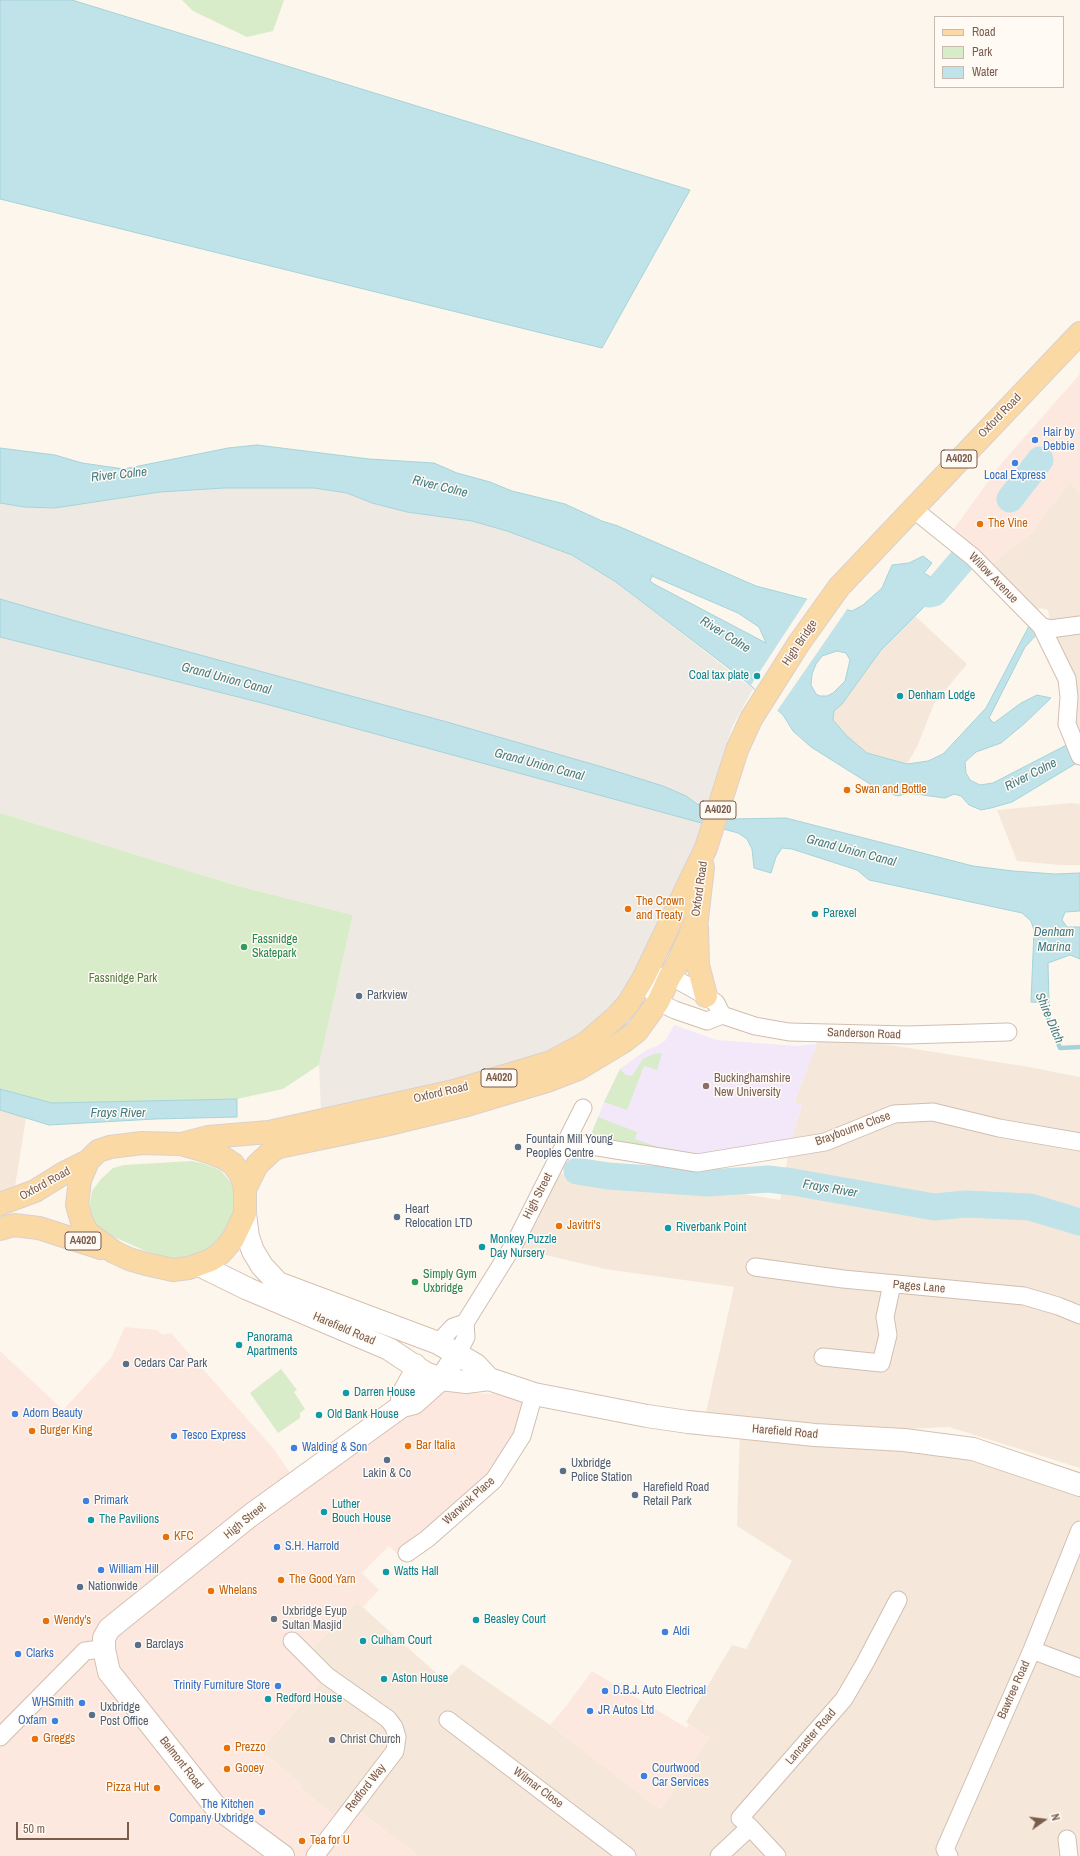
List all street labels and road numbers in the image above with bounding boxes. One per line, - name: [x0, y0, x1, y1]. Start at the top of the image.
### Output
- street label: Oxford Road: [975, 391, 1025, 441]
- road number: A4020: [941, 450, 977, 468]
- street label: Willow Avenue: [965, 550, 1021, 606]
- street label: High Bridge: [779, 617, 821, 669]
- road number: A4020: [700, 801, 736, 819]
- street label: Oxford Road: [689, 860, 711, 918]
- street label: Sanderson Road: [827, 1026, 901, 1042]
- road number: A4020: [481, 1069, 517, 1087]
- street label: Oxford Road: [412, 1080, 470, 1106]
- street label: Braybourne Close: [814, 1109, 892, 1149]
- street label: Oxford Road: [17, 1164, 73, 1204]
- street label: High Street: [520, 1171, 556, 1221]
- road number: A4020: [65, 1232, 101, 1250]
- street label: Pages Lane: [892, 1278, 946, 1296]
- street label: Harefield Road: [311, 1309, 377, 1349]
- street label: Harefield Road: [751, 1422, 819, 1442]
- street label: Warwick Place: [440, 1474, 498, 1528]
- street label: High Street: [221, 1500, 269, 1542]
- street label: Bawtree Road: [995, 1659, 1033, 1721]
- street label: Lancaster Road: [783, 1706, 839, 1768]
- street label: Belmont Road: [156, 1734, 206, 1792]
- street label: Redford Way: [343, 1761, 389, 1815]
- street label: Wilmar Close: [510, 1764, 566, 1812]

